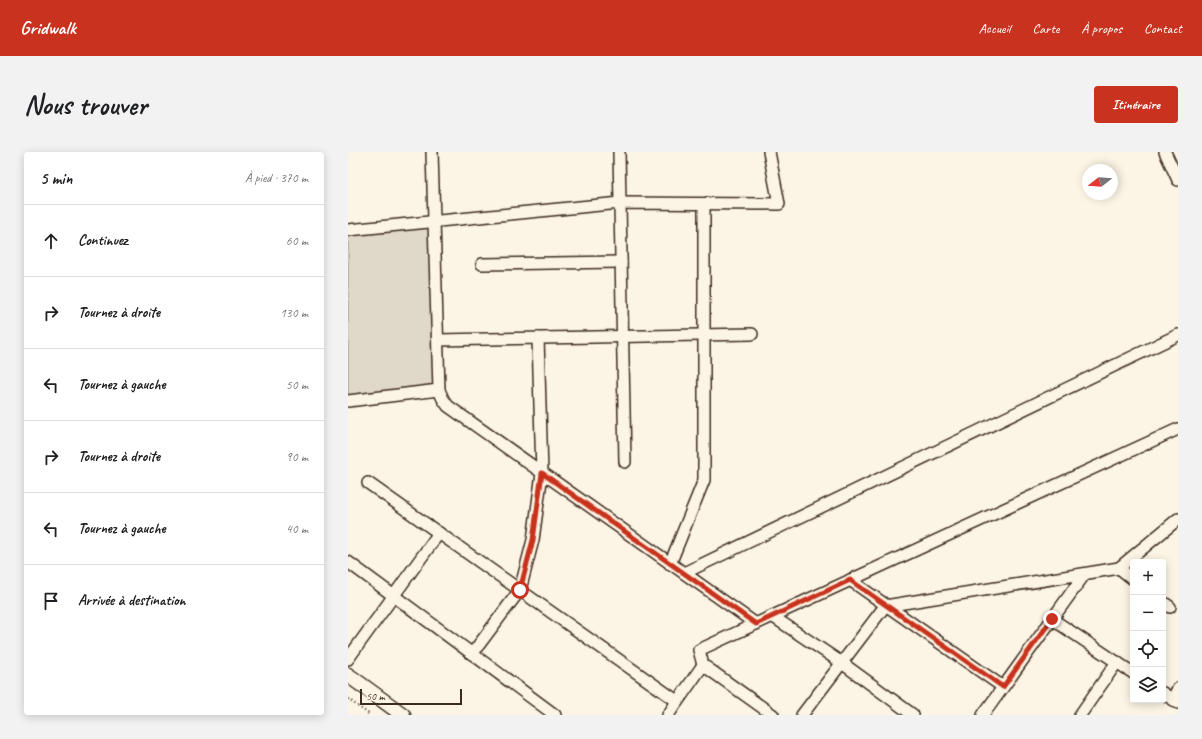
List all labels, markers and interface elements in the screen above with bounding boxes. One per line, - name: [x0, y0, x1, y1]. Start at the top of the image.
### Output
- text: Gridwalk: [20, 16, 76, 40]
- text: Accueil: [979, 20, 1010, 37]
- text: Carte: [1032, 20, 1059, 37]
- text: À propos: [1081, 20, 1122, 37]
- text: Contact: [1144, 20, 1182, 37]
- button: Itinéraire: [1094, 86, 1178, 123]
- text: Nous trouver: [24, 87, 147, 122]
- north arrow: [1082, 164, 1118, 200]
- text: 5 min: [40, 168, 72, 189]
- text: À pied · 370 m: [245, 170, 308, 186]
- icon: ahead: [40, 230, 62, 252]
- text: Continuez: [78, 231, 128, 250]
- text: 60 m: [286, 233, 308, 249]
- icon: right: [40, 302, 62, 324]
- text: Tournez à droite: [78, 303, 160, 322]
- text: 130 m: [280, 305, 308, 321]
- icon: left: [40, 374, 62, 396]
- text: Tournez à gauche: [78, 375, 165, 394]
- text: 50 m: [286, 377, 308, 393]
- icon: right: [40, 446, 62, 468]
- text: Tournez à droite: [78, 447, 160, 466]
- text: 90 m: [286, 449, 308, 465]
- icon: left: [40, 518, 62, 540]
- text: Tournez à gauche: [78, 519, 165, 538]
- text: 40 m: [286, 521, 308, 537]
- map controls: [1130, 559, 1166, 703]
- button: +: [1130, 559, 1166, 595]
- route start: [511, 581, 529, 599]
- icon: arrive: [40, 590, 62, 612]
- text: Arrivée à destination: [78, 591, 186, 610]
- button: −: [1130, 595, 1166, 631]
- route end: [1043, 610, 1061, 628]
- button: locate: [1130, 631, 1166, 667]
- button: layers: [1130, 667, 1166, 703]
- scale bar: [360, 687, 462, 706]
- text: 50 m: [366, 689, 385, 703]

